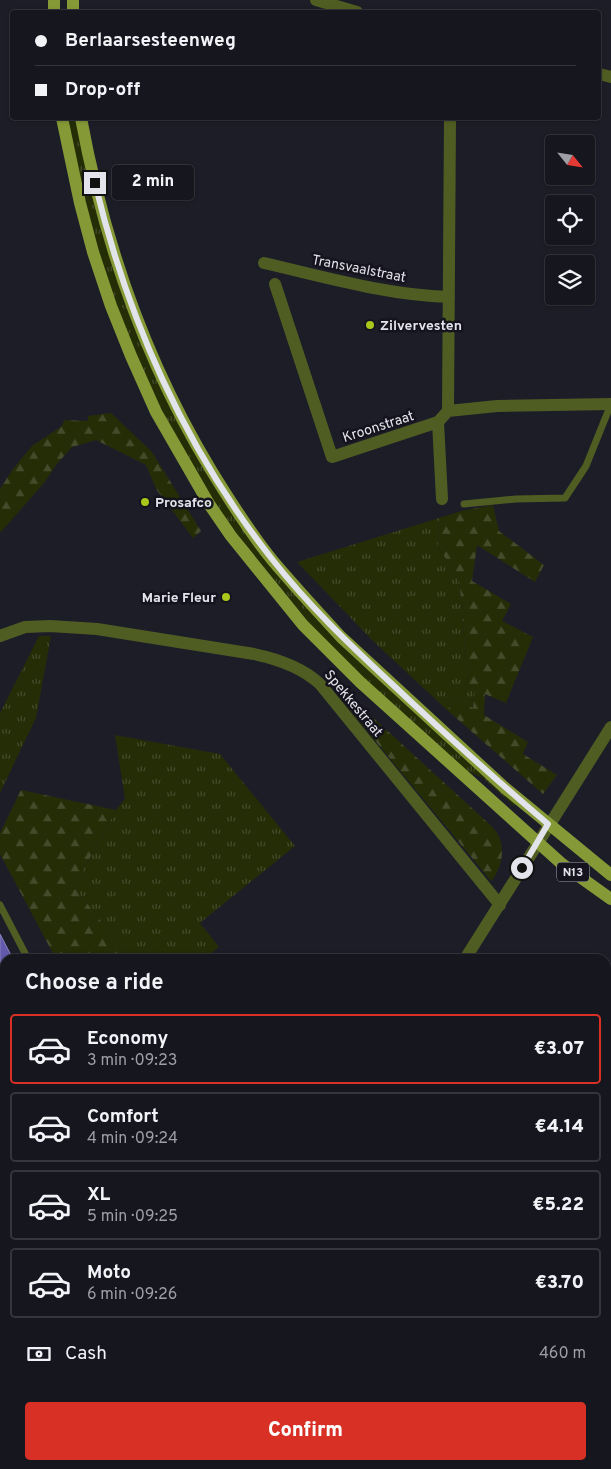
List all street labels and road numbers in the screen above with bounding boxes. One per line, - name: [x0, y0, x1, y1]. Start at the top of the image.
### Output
- street label: Transvaalstraat: [310, 252, 407, 287]
- street label: Kroonstraat: [341, 408, 416, 447]
- street label: Spekkestraat: [320, 667, 386, 741]
- road number: N13: [557, 862, 589, 882]

